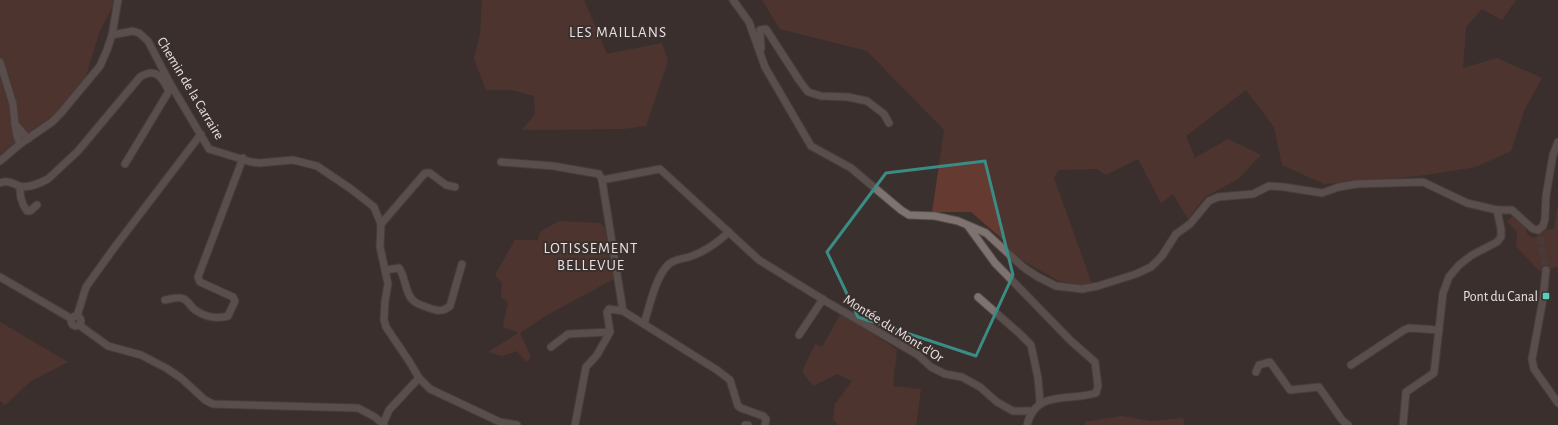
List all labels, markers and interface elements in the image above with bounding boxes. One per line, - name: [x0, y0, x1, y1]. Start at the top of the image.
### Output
- district label: LES MAILLANS: [569, 25, 667, 40]
- street label: Chemin de la Carraire: [154, 35, 226, 142]
- district label: LOTISSEMENT BELLEVUE: [544, 241, 638, 273]
- place label: Pont du Canal: [1463, 290, 1538, 304]
- marker: Pont du Canal: [1541, 291, 1551, 301]
- street label: Montée du Mont d'Or: [841, 292, 946, 366]

